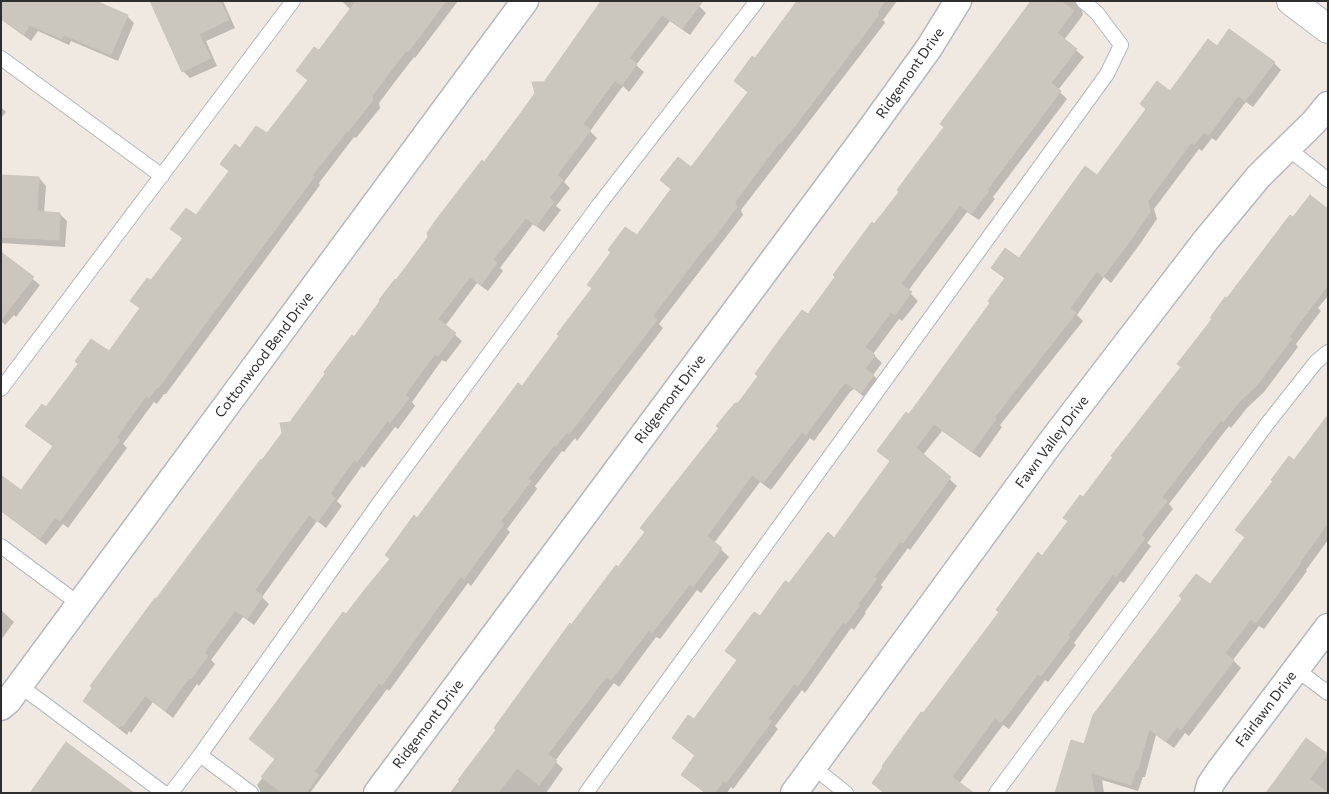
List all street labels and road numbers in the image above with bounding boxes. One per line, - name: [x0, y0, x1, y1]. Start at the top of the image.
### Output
- street label: Ridgemont Drive: [873, 24, 947, 122]
- street label: Cottonwood Bend Drive: [211, 289, 317, 421]
- street label: Ridgemont Drive: [631, 351, 709, 447]
- street label: Fawn Valley Drive: [1012, 393, 1092, 491]
- street label: Fairlawn Drive: [1232, 668, 1300, 750]
- street label: Ridgemont Drive: [389, 676, 467, 772]

